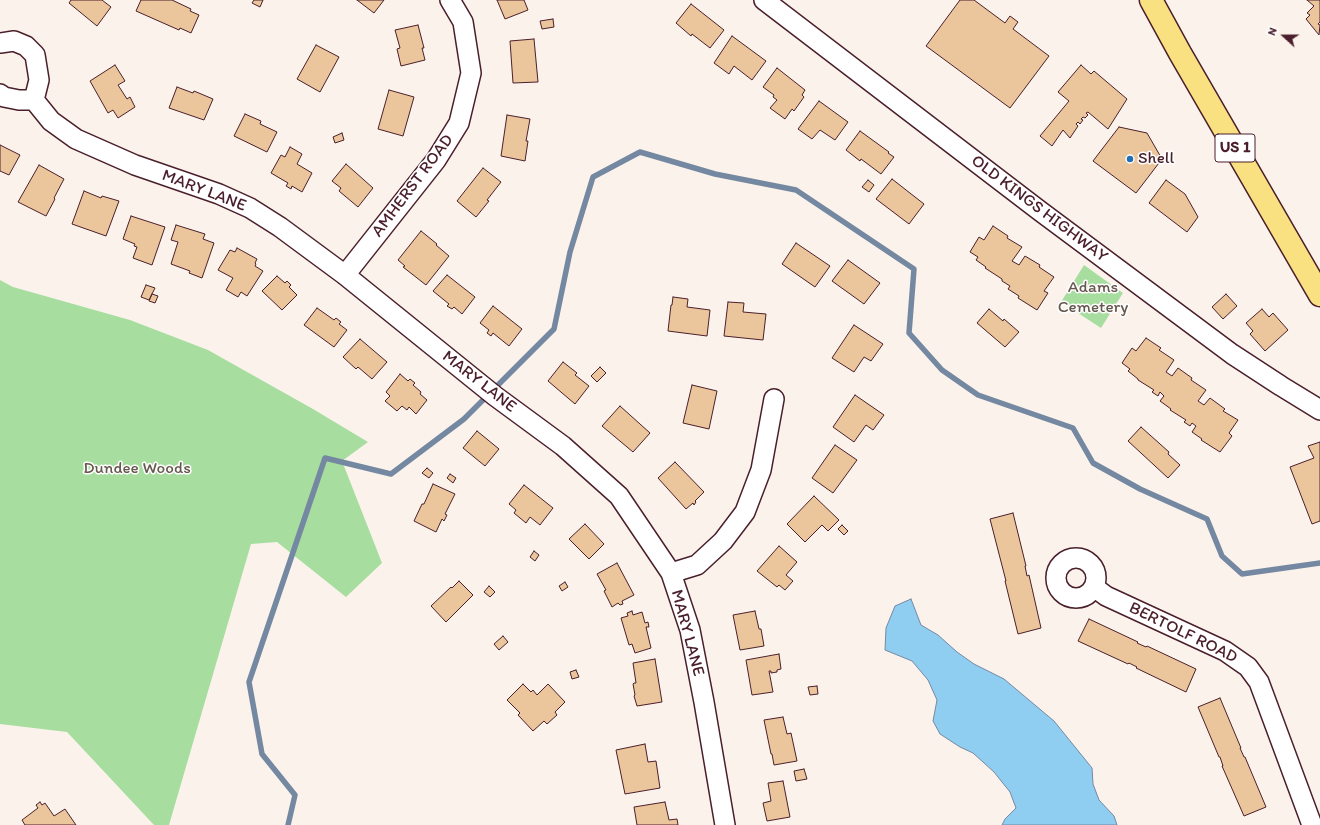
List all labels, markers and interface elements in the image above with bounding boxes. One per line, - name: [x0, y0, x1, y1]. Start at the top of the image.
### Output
- north arrow: [1264, 16, 1304, 56]
- text: N: [1265, 26, 1280, 37]
- street label: AMHERST ROAD: [368, 131, 458, 241]
- road number: US 1: [1215, 134, 1255, 162]
- place label: Shell: [1138, 149, 1174, 169]
- street label: OLD KINGS HIGHWAY: [967, 151, 1111, 267]
- marker: Shell: [1125, 154, 1135, 164]
- street label: MARY LANE: [159, 166, 249, 216]
- park label: Adams Cemetery: [1058, 278, 1128, 318]
- street label: MARY LANE: [438, 347, 520, 417]
- park label: Dundee Woods: [83, 459, 191, 479]
- street label: MARY LANE: [666, 588, 708, 678]
- street label: BERTOLF ROAD: [1125, 598, 1241, 668]

